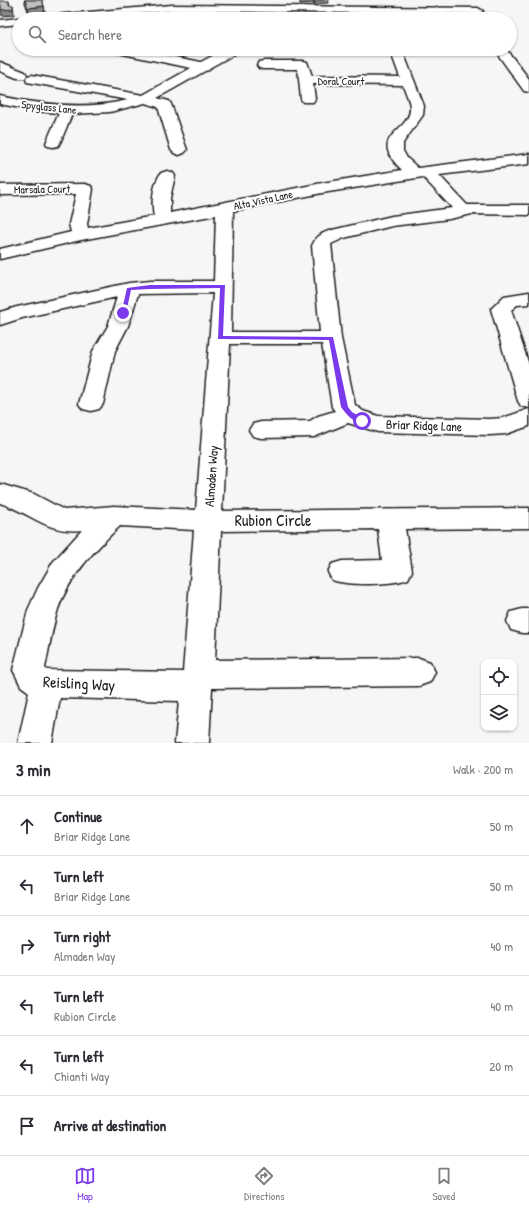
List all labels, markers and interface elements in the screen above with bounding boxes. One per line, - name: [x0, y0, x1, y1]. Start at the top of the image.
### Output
- search box: [12, 12, 517, 56]
- icon: search: [26, 23, 48, 45]
- text: Search here: [58, 24, 122, 45]
- street label: Doral Court: [318, 74, 364, 88]
- street label: Spyglass Lane: [21, 97, 78, 117]
- street label: Marsala Court: [14, 182, 70, 196]
- street label: Alta Vista Lane: [232, 187, 294, 213]
- route end: [114, 304, 132, 322]
- route start: [353, 412, 371, 430]
- street label: Briar Ridge Lane: [385, 415, 463, 435]
- street label: Almaden Way: [200, 444, 222, 507]
- street label: Rubion Circle: [235, 509, 312, 531]
- map controls: [481, 659, 517, 731]
- button: locate: [481, 659, 517, 695]
- street label: Reisling Way: [42, 670, 116, 696]
- button: layers: [481, 695, 517, 731]
- text: 3 min: [16, 758, 51, 781]
- text: Walk · 200 m: [453, 760, 513, 778]
- text: Continue: [54, 806, 102, 827]
- icon: ahead: [16, 815, 38, 837]
- text: 50 m: [490, 817, 513, 835]
- text: Briar Ridge Lane: [54, 827, 130, 845]
- text: Turn left: [54, 866, 104, 887]
- icon: left: [16, 875, 38, 897]
- text: 50 m: [490, 877, 513, 895]
- text: Briar Ridge Lane: [54, 887, 130, 905]
- text: Turn right: [54, 926, 110, 947]
- icon: right: [16, 935, 38, 957]
- text: 40 m: [490, 937, 513, 955]
- text: Almaden Way: [54, 947, 115, 965]
- text: Turn left: [54, 986, 104, 1007]
- icon: left: [16, 995, 38, 1017]
- text: 40 m: [490, 997, 513, 1015]
- text: Rubion Circle: [54, 1007, 116, 1025]
- text: Turn left: [54, 1046, 104, 1067]
- icon: left: [16, 1055, 38, 1077]
- text: 20 m: [489, 1057, 513, 1075]
- text: Chianti Way: [54, 1067, 109, 1085]
- icon: arrive: [16, 1115, 38, 1137]
- text: Arrive at destination: [54, 1115, 166, 1136]
- tab: Map: [74, 1165, 96, 1203]
- tab: Directions: [244, 1165, 285, 1203]
- tab: Saved: [433, 1165, 455, 1203]

